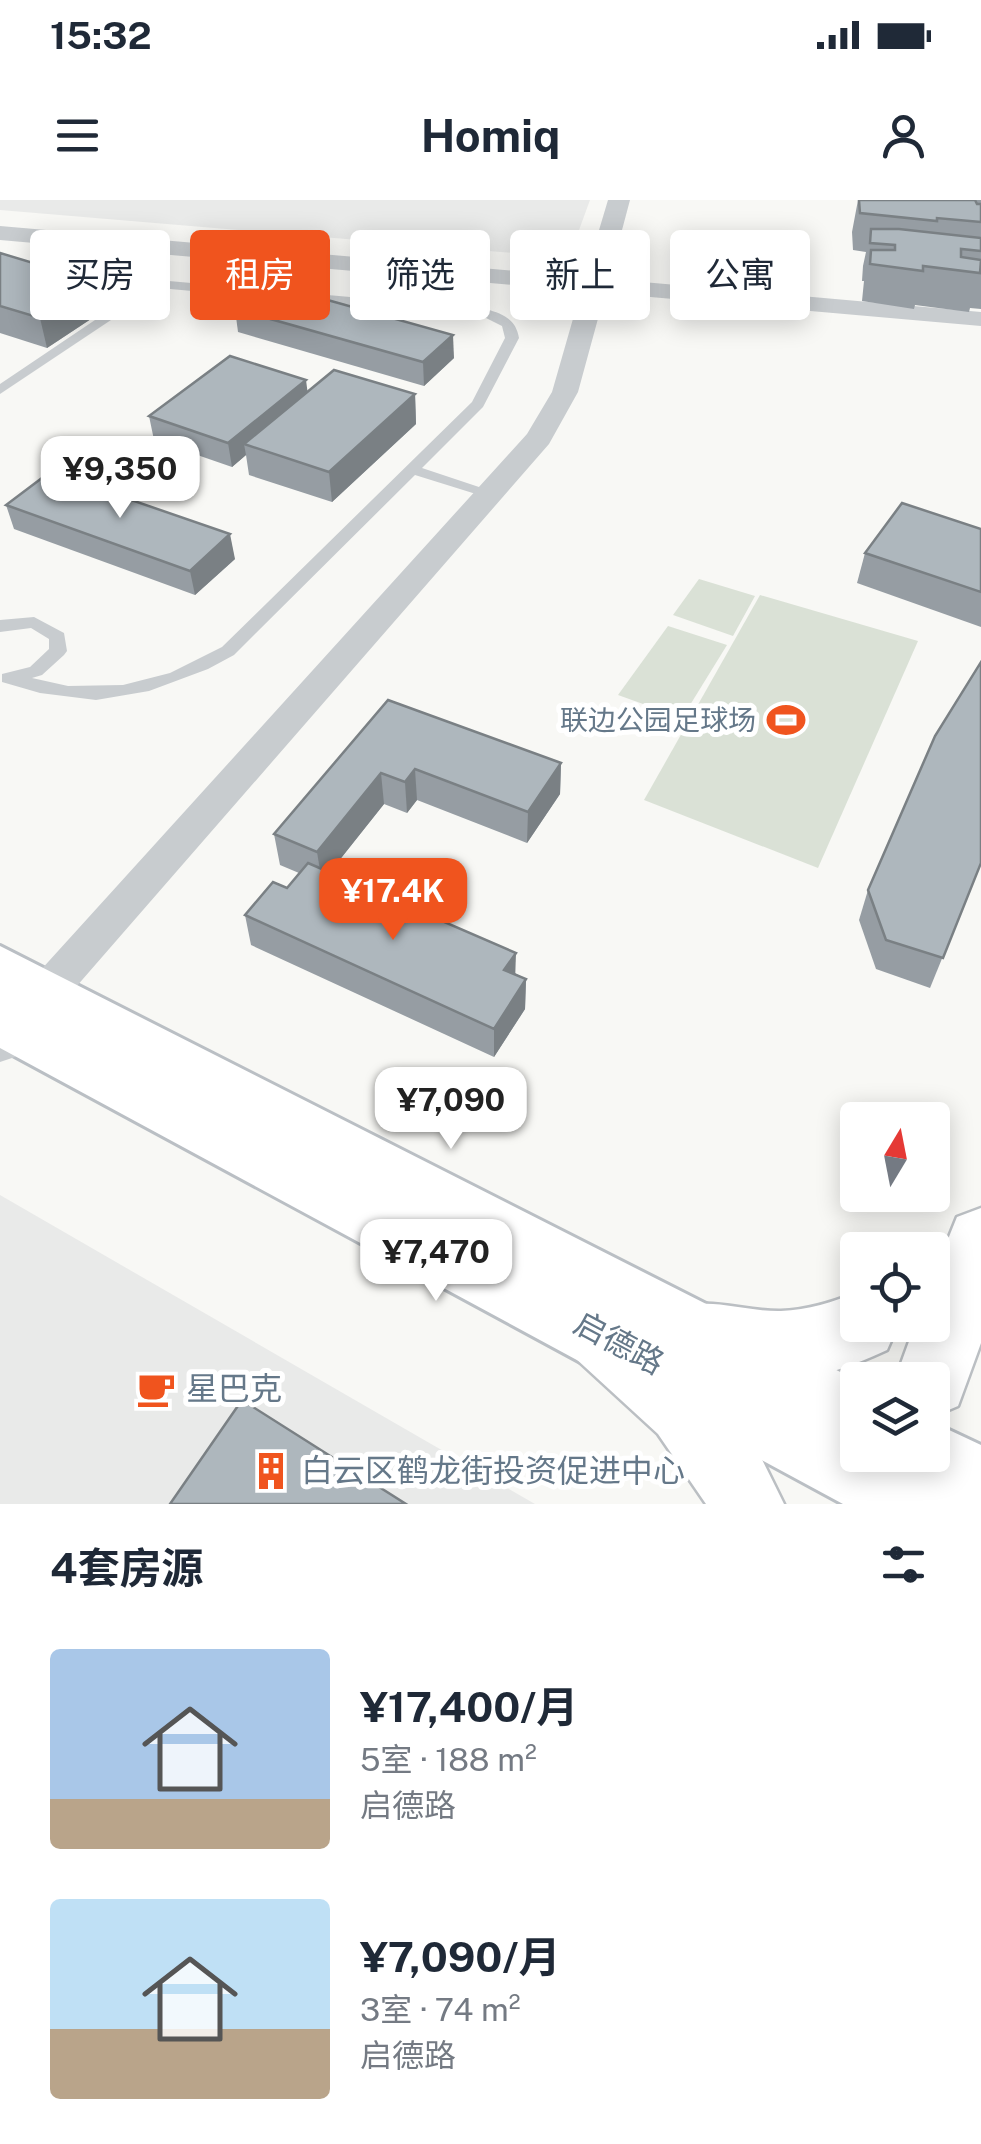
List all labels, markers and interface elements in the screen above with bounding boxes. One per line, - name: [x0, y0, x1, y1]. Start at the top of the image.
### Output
- text: 15:32: [50, 13, 152, 58]
- icon: menu: [50, 108, 105, 163]
- icon: person: [876, 108, 931, 163]
- text: Homiq: [421, 109, 560, 162]
- chip: 买房: [30, 230, 170, 320]
- chip: 租房: [190, 230, 330, 320]
- chip: 筛选: [350, 230, 490, 320]
- chip: 新上: [510, 230, 650, 320]
- chip: 公寓: [670, 230, 810, 320]
- pin: ¥9,350: [39, 436, 201, 521]
- text: ¥9,350: [63, 450, 177, 487]
- sports icon: 联边公园足球场: [765, 699, 807, 741]
- place label: 联边公园足球场: [560, 703, 756, 736]
- pin: ¥17.4K: [312, 858, 474, 943]
- text: ¥17.4K: [341, 872, 445, 909]
- pin: ¥7,090: [370, 1067, 532, 1152]
- text: ¥7,090: [397, 1081, 505, 1118]
- north arrow: [840, 1102, 950, 1212]
- map controls: [840, 1102, 950, 1472]
- pin: ¥7,470: [355, 1219, 517, 1304]
- button: locate: [840, 1232, 950, 1342]
- text: ¥7,470: [382, 1233, 490, 1270]
- street label: 启德路: [568, 1304, 670, 1381]
- button: layers: [840, 1362, 950, 1472]
- cafe icon: 星巴克: [135, 1368, 177, 1410]
- place label: 星巴克: [186, 1370, 282, 1407]
- building icon: 白云区鹤龙街投资促进中心: [250, 1450, 292, 1492]
- place label: 白云区鹤龙街投资促进中心: [301, 1452, 685, 1489]
- icon: filters: [876, 1537, 931, 1592]
- text: 4套房源: [50, 1543, 204, 1592]
- text: ¥17,400/月: [360, 1682, 578, 1731]
- icon: home: [130, 1689, 250, 1809]
- text: 5室 · 188 m²: [360, 1741, 537, 1778]
- text: 启德路: [360, 1787, 456, 1824]
- text: ¥7,090/月: [360, 1932, 560, 1981]
- icon: home: [130, 1939, 250, 2059]
- text: 3室 · 74 m²: [360, 1991, 521, 2028]
- text: 启德路: [360, 2037, 456, 2074]

